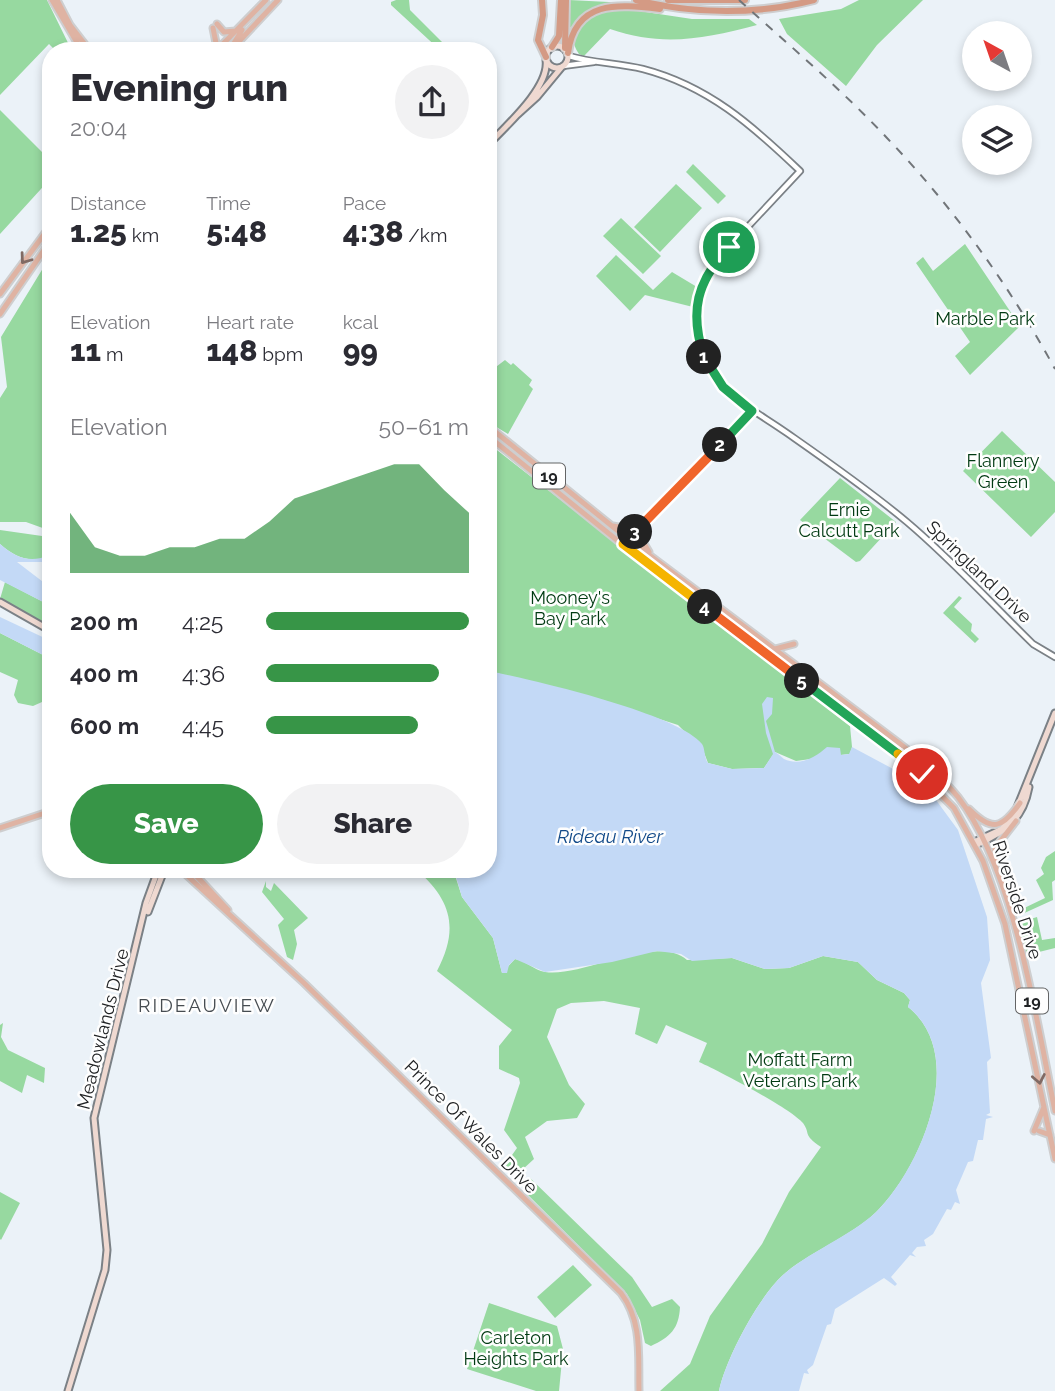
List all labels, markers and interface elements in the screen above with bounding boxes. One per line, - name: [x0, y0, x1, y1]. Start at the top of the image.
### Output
- north arrow: [962, 21, 1032, 91]
- map controls: [962, 21, 1032, 175]
- text: Evening run: [70, 65, 288, 110]
- button: share: [395, 65, 469, 139]
- button: layers: [962, 105, 1032, 175]
- text: 20:04: [70, 114, 127, 141]
- text: Distance: [70, 192, 146, 214]
- text: Time: [206, 192, 251, 214]
- text: Pace: [343, 192, 386, 214]
- text: 1.25: [70, 214, 127, 249]
- text: 5:48: [206, 214, 267, 249]
- text: 4:38: [343, 214, 404, 249]
- pin: [699, 217, 759, 277]
- text: km: [127, 224, 159, 246]
- text: /km: [404, 224, 447, 246]
- icon: arrive: [710, 228, 748, 266]
- one-way arrow: [21, 251, 33, 264]
- park label: Marble Park: [935, 308, 1035, 329]
- text: Elevation: [70, 311, 151, 333]
- text: Heart rate: [206, 311, 294, 333]
- text: kcal: [343, 311, 378, 333]
- text: 11: [70, 333, 101, 368]
- text: 148: [206, 333, 257, 368]
- text: 99: [343, 333, 378, 368]
- pin: 1: [686, 340, 722, 374]
- text: m: [101, 343, 123, 365]
- text: bpm: [257, 343, 303, 365]
- text: 1: [699, 345, 708, 367]
- text: Elevation: [70, 413, 168, 440]
- text: 50–61 m: [379, 413, 469, 440]
- pin: 2: [702, 428, 738, 462]
- text: 2: [714, 433, 725, 455]
- park label: Flannery Green: [967, 450, 1040, 492]
- road number: 19: [533, 463, 565, 489]
- park label: Ernie Calcutt Park: [798, 499, 900, 541]
- pin: 3: [618, 514, 652, 550]
- street label: Springland Drive: [922, 516, 1037, 627]
- text: 3: [629, 520, 640, 542]
- park label: Mooney's Bay Park: [530, 587, 610, 629]
- pin: 4: [688, 590, 722, 624]
- text: 4: [699, 595, 710, 617]
- text: 200 m: [70, 608, 138, 635]
- text: 4:25: [182, 608, 223, 635]
- text: 400 m: [70, 660, 138, 687]
- text: 4:36: [182, 660, 225, 687]
- pin: 5: [784, 664, 820, 698]
- text: 5: [796, 669, 807, 691]
- text: 600 m: [70, 712, 139, 739]
- text: 4:45: [182, 712, 224, 739]
- pin: [892, 744, 952, 804]
- icon: check: [903, 755, 941, 793]
- button: Save: [70, 784, 263, 864]
- button: Share: [277, 784, 469, 864]
- water label: Rideau River: [557, 825, 664, 847]
- street label: Riverside Drive: [988, 838, 1047, 962]
- street label: Meadowlands Drive: [72, 946, 133, 1111]
- road number: 19: [1016, 988, 1048, 1014]
- district label: RIDEAUVIEW: [138, 994, 276, 1016]
- park label: Moffatt Farm Veterans Park: [743, 1049, 858, 1091]
- street label: Prince Of Wales Drive: [401, 1056, 542, 1198]
- one-way arrow: [1030, 1073, 1045, 1085]
- park label: Carleton Heights Park: [463, 1327, 569, 1369]

